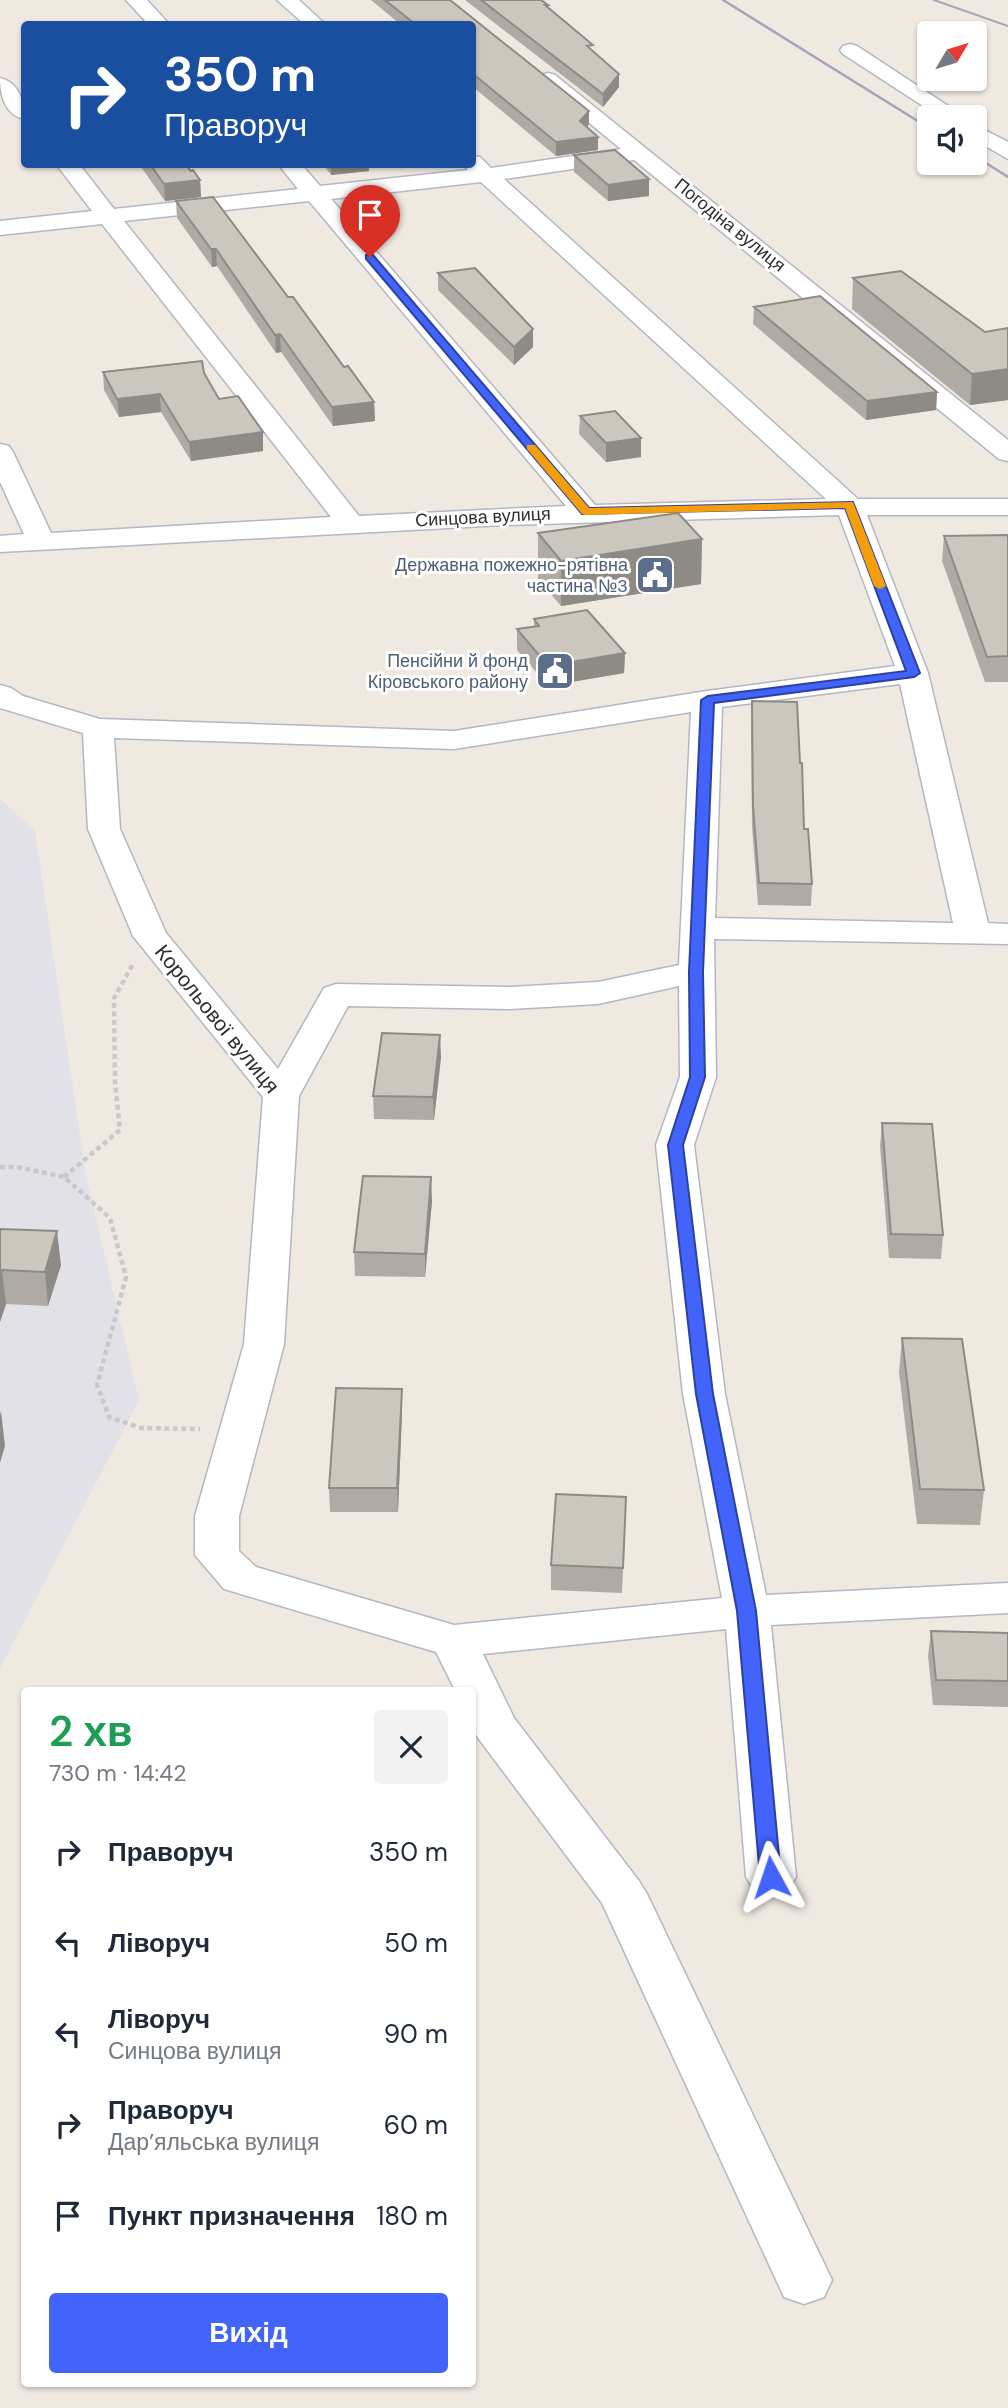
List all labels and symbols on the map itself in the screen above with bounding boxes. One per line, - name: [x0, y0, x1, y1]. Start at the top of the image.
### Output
- north arrow: [917, 21, 987, 91]
- street label: Погодіна вулиця: [669, 173, 791, 277]
- pin: [340, 185, 400, 257]
- street label: Синцова вулиця: [415, 501, 551, 533]
- place label: Державна пожежно-рятівна частина №3: [395, 553, 629, 598]
- public building icon: Державна пожежно-рятівна частина №3: [634, 554, 676, 596]
- place label: Пенсійни й фонд Кіровського району: [368, 649, 528, 694]
- public building icon: Пенсійни й фонд Кіровського району: [534, 650, 576, 692]
- street label: Корольової вулиця: [148, 939, 286, 1099]
- position arrow: [734, 1840, 808, 1914]

